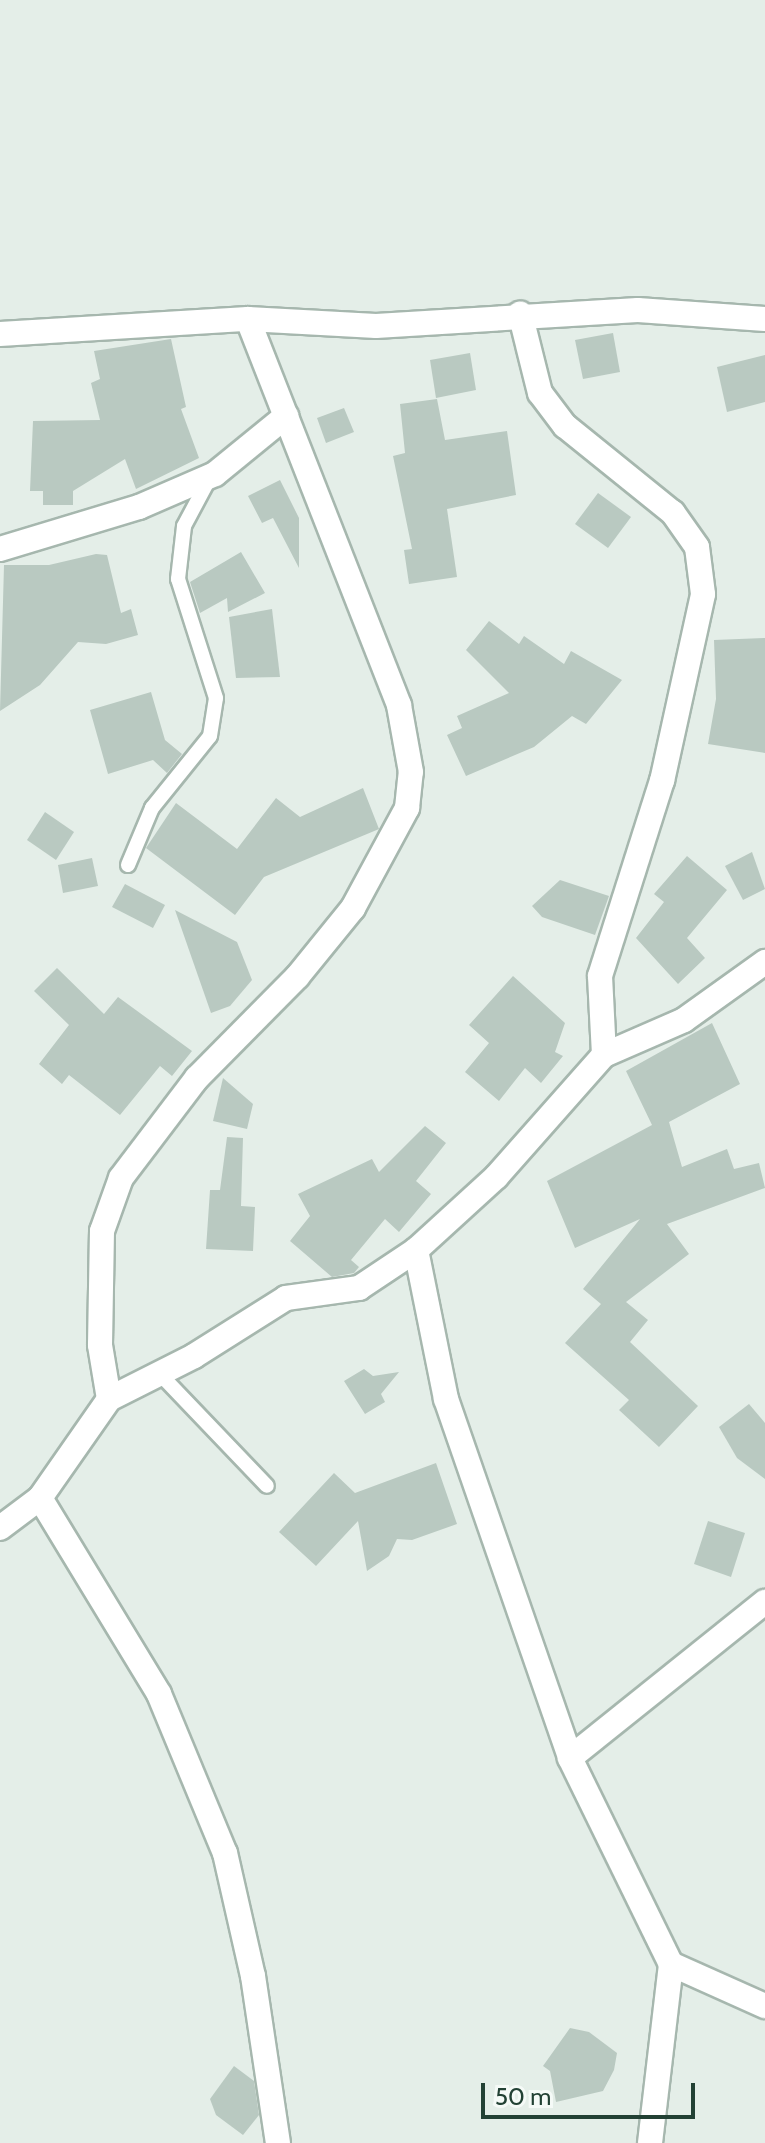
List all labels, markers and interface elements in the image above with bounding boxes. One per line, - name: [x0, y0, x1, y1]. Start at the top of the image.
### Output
- scale bar: [485, 2067, 699, 2117]
- text: 50 m: [495, 2082, 551, 2111]

